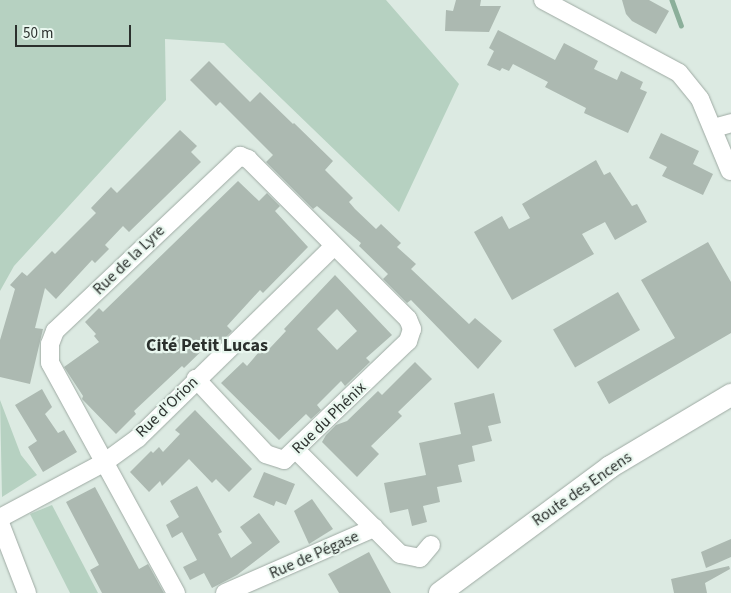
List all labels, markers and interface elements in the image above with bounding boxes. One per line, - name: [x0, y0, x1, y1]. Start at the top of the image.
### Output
- scale bar: [18, 15, 134, 47]
- text: 50 m: [23, 23, 53, 44]
- street label: Rue de la Lyre: [89, 221, 169, 299]
- district label: Cité Petit Lucas: [146, 335, 268, 357]
- street label: Rue d'Orion: [132, 373, 202, 441]
- street label: Rue du Phénix: [288, 378, 370, 458]
- street label: Route des Encens: [529, 448, 635, 530]
- street label: Rue de Pégase: [266, 527, 362, 583]

